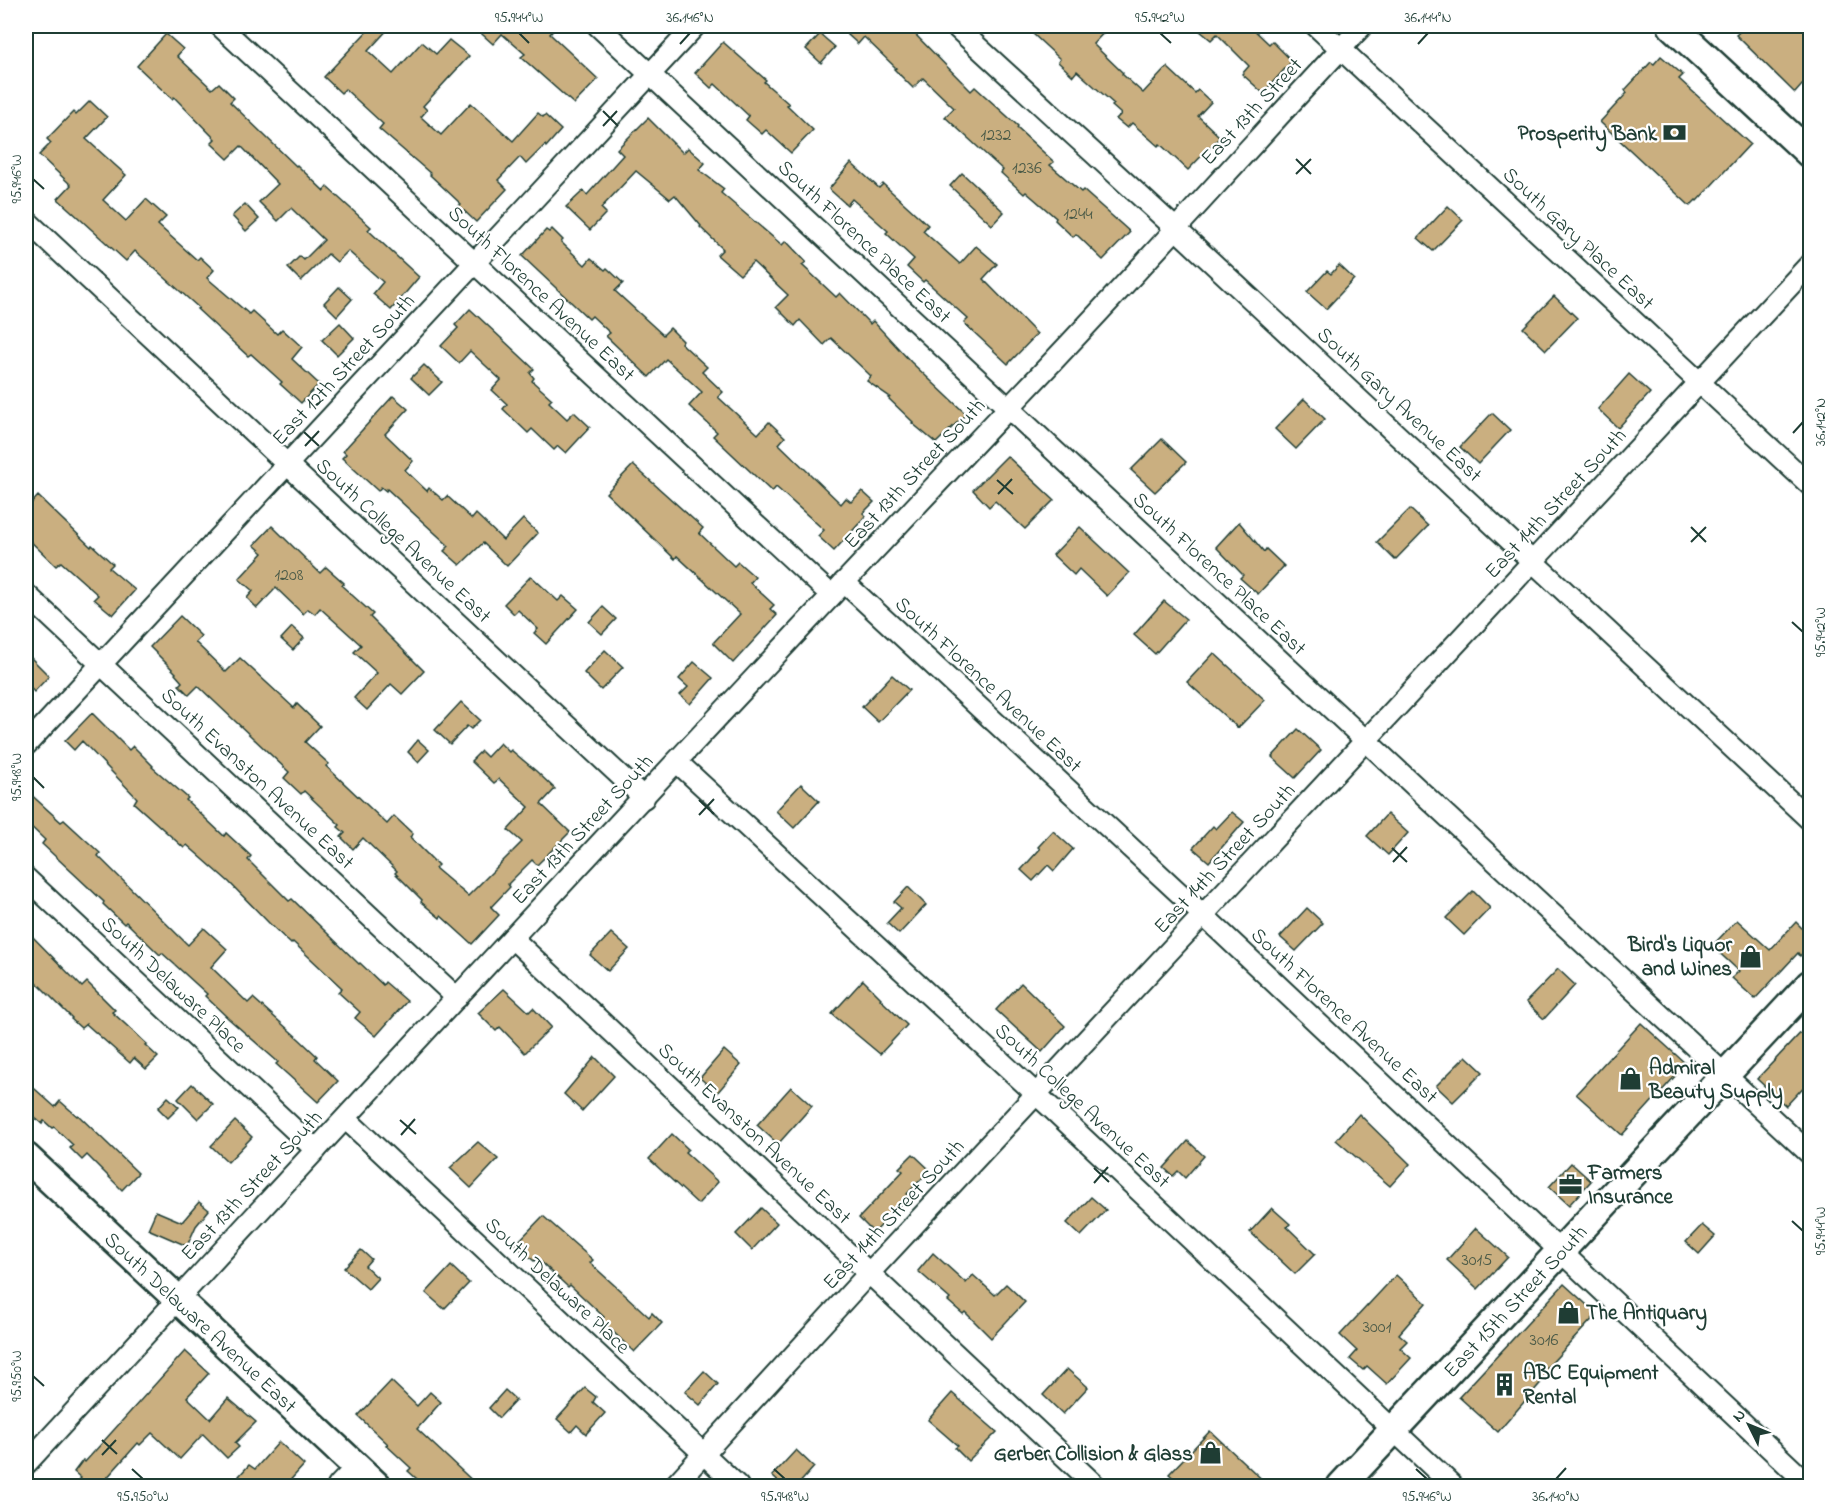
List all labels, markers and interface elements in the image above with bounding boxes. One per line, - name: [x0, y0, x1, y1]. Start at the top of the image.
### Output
- text: 95.944°W: [495, 7, 543, 29]
- text: 36.146°N: [666, 7, 714, 29]
- text: 95.942°W: [1135, 7, 1185, 29]
- text: 36.144°N: [1404, 7, 1452, 29]
- street label: East 13th Street: [1195, 52, 1310, 173]
- place label: Prosperity Bank: [1518, 120, 1658, 152]
- bank icon: Prosperity Bank: [1662, 120, 1688, 146]
- house number: 1232: [980, 123, 1012, 149]
- text: 95.946°W: [6, 154, 28, 204]
- street label: South Florence Place East: [770, 154, 957, 331]
- house number: 1236: [1012, 156, 1042, 182]
- street label: South Gary Place East: [1494, 161, 1660, 319]
- street label: South Florence Avenue East: [440, 199, 641, 390]
- house number: 1244: [1063, 202, 1093, 228]
- street label: East 12th Street South: [266, 288, 423, 453]
- street label: South Gary Avenue East: [1308, 321, 1488, 492]
- street label: East 13th Street South: [838, 392, 993, 556]
- text: 36.142°N: [1810, 398, 1832, 446]
- street label: East 14th Street South: [1479, 422, 1634, 586]
- street label: South College Avenue East: [307, 452, 497, 633]
- street label: South Florence Place East: [1125, 486, 1312, 663]
- house number: 1208: [274, 563, 304, 589]
- street label: South Florence Avenue East: [887, 590, 1088, 781]
- text: 95.942°W: [1810, 607, 1832, 657]
- street label: South Evanston Avenue East: [153, 681, 360, 877]
- street label: East 13th Street South: [506, 748, 661, 912]
- text: 95.948°W: [6, 753, 28, 801]
- street label: East 14th Street South: [1148, 777, 1303, 941]
- street label: South Delaware Place: [93, 910, 252, 1061]
- street label: South Florence Avenue East: [1243, 921, 1444, 1112]
- place label: Bird's Liquor and Wines: [1627, 931, 1732, 985]
- shop icon: Bird's Liquor and Wines: [1737, 943, 1763, 969]
- street label: South College Avenue East: [986, 1017, 1176, 1198]
- street label: South Evanston Avenue East: [650, 1036, 857, 1232]
- place label: Admiral Beauty Supply: [1648, 1054, 1783, 1110]
- shop icon: Admiral Beauty Supply: [1618, 1066, 1644, 1092]
- street label: East 13th Street South: [175, 1104, 330, 1268]
- street label: East 14th Street South: [817, 1133, 972, 1297]
- place label: Farmers Insurance: [1587, 1159, 1673, 1213]
- office icon: Farmers Insurance: [1557, 1171, 1583, 1197]
- text: 95.944°W: [1810, 1207, 1832, 1255]
- street label: South Delaware Place: [477, 1211, 636, 1362]
- street label: East 15th Street South: [1437, 1219, 1595, 1386]
- street label: South Delaware Avenue East: [96, 1226, 303, 1421]
- house number: 3015: [1461, 1248, 1493, 1274]
- shop icon: The Antiquary: [1555, 1299, 1581, 1325]
- place label: The Antiquary: [1586, 1299, 1707, 1331]
- house number: 3001: [1363, 1315, 1392, 1341]
- house number: 3016: [1530, 1328, 1559, 1354]
- text: 95.950°W: [6, 1350, 28, 1402]
- place label: ABC Equipment Rental: [1523, 1359, 1660, 1413]
- building icon: ABC Equipment Rental: [1492, 1371, 1518, 1397]
- north arrow: [1719, 1395, 1779, 1455]
- text: N: [1727, 1404, 1752, 1428]
- place label: Gerber Collision & Glass: [994, 1440, 1193, 1470]
- shop icon: Gerber Collision & Glass: [1198, 1440, 1224, 1466]
- text: 95.950°W: [117, 1486, 169, 1508]
- text: 95.948°W: [761, 1486, 809, 1508]
- text: 95.946°W: [1402, 1486, 1452, 1508]
- text: 36.140°N: [1532, 1486, 1580, 1508]

